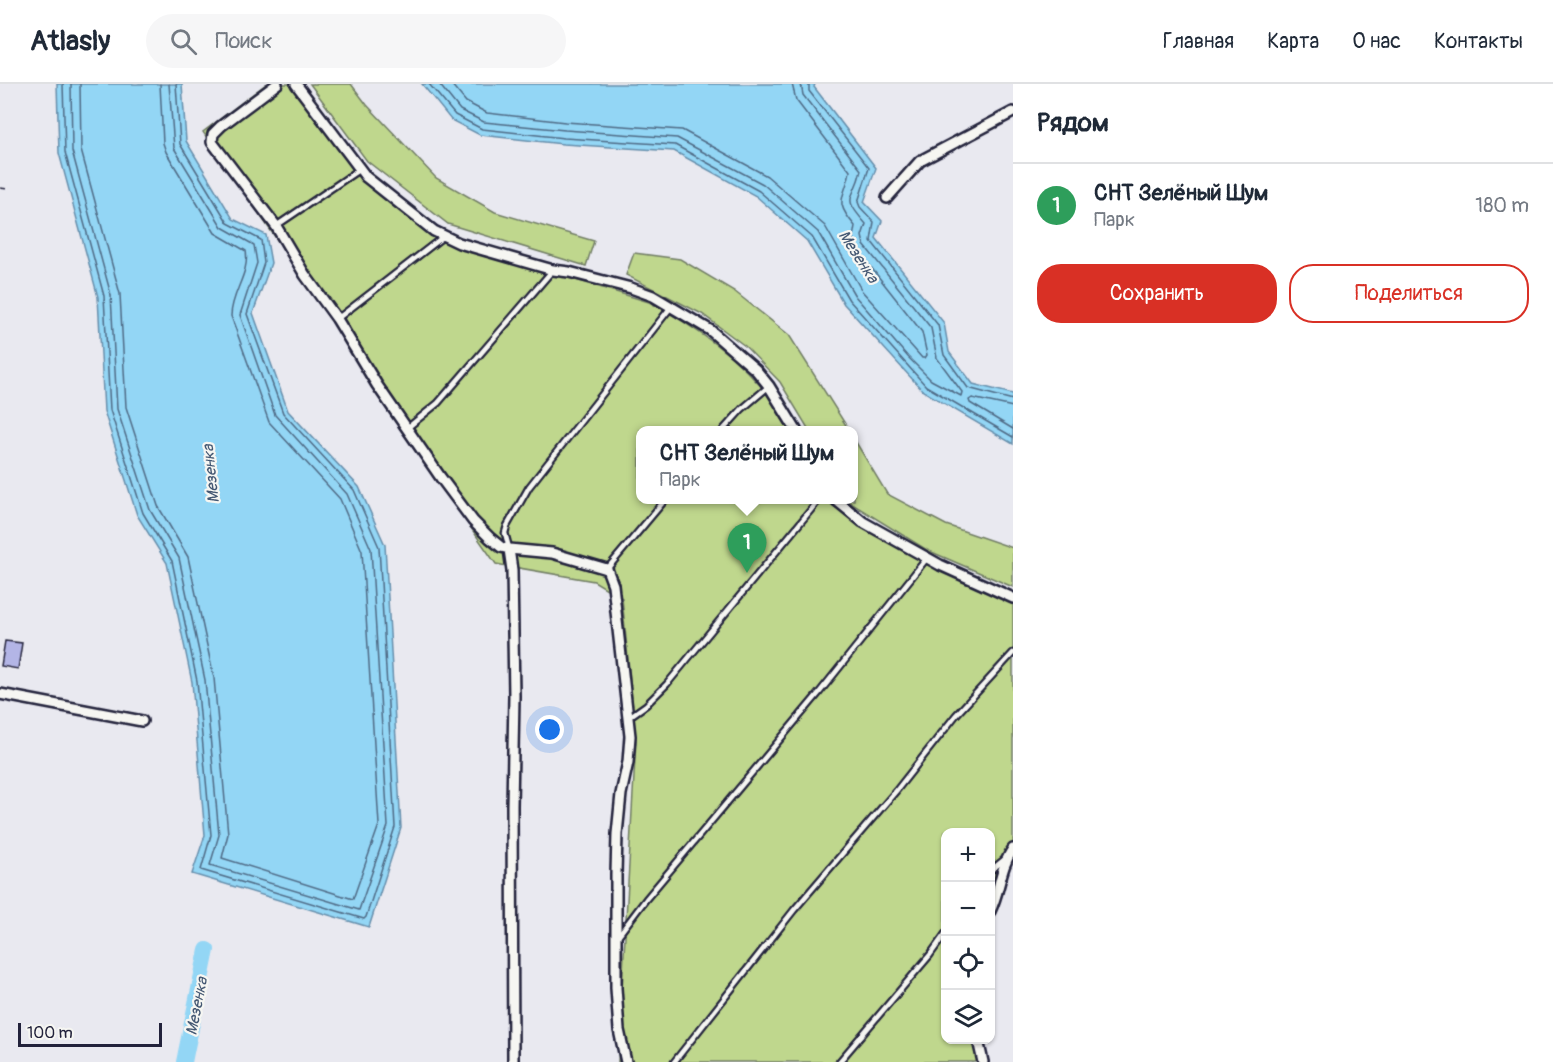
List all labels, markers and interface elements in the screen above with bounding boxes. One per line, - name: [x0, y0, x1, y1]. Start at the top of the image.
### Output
- search box: [146, 14, 566, 68]
- text: Atlasly: [30, 24, 110, 59]
- icon: search: [167, 25, 200, 58]
- text: Поиск: [215, 27, 273, 55]
- text: Главная: [1163, 28, 1234, 55]
- text: Карта: [1267, 28, 1319, 55]
- text: О нас: [1352, 28, 1401, 55]
- text: Контакты: [1434, 28, 1523, 55]
- text: Рядом: [1037, 107, 1109, 139]
- text: СНТ Зелёный Шум: [1094, 179, 1268, 207]
- text: 1: [1053, 193, 1060, 218]
- text: 180 m: [1475, 193, 1529, 218]
- text: Парк: [1094, 207, 1135, 232]
- water label: Мезенка: [834, 226, 883, 288]
- button: Сохранить: [1037, 264, 1277, 323]
- button: Поделиться: [1289, 264, 1529, 323]
- popup: [636, 426, 858, 504]
- text: СНТ Зелёный Шум: [660, 439, 834, 467]
- water label: Мезенка: [198, 442, 224, 504]
- text: Парк: [660, 467, 701, 492]
- pin: 1: [728, 524, 766, 573]
- your location: [535, 715, 564, 744]
- map controls: [941, 828, 995, 1044]
- button: +: [941, 828, 995, 882]
- button: −: [941, 882, 995, 936]
- button: locate: [941, 936, 995, 990]
- water label: Мезенка: [182, 974, 213, 1037]
- button: layers: [941, 990, 995, 1044]
- scale bar: [18, 1020, 162, 1048]
- text: 100 m: [27, 1023, 73, 1043]

